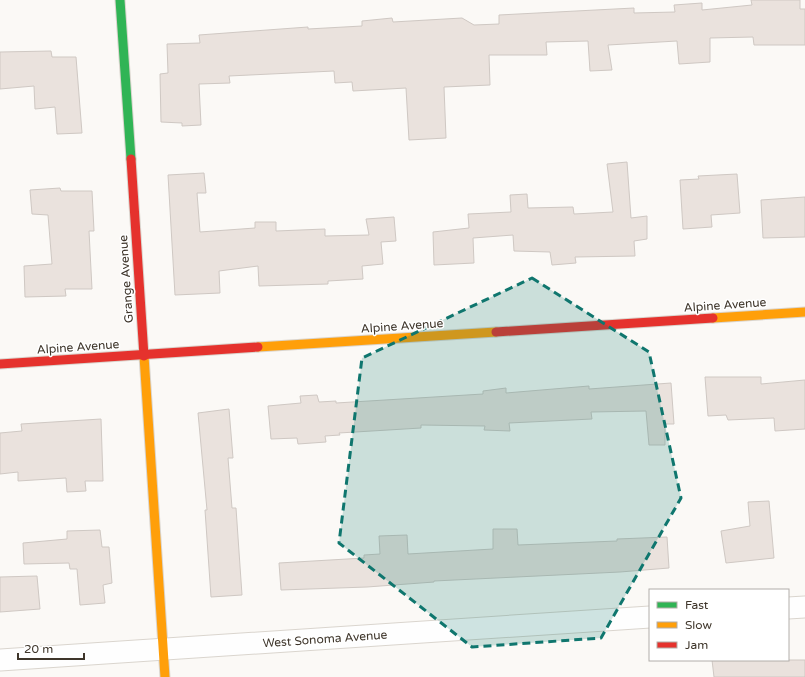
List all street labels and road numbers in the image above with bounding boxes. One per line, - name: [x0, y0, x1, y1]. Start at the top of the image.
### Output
- street label: Grange Avenue: [116, 234, 136, 323]
- street label: Alpine Avenue: [683, 295, 767, 315]
- street label: Alpine Avenue: [360, 316, 444, 336]
- street label: Alpine Avenue: [36, 337, 120, 357]
- street label: West Sonoma Avenue: [262, 628, 388, 650]

